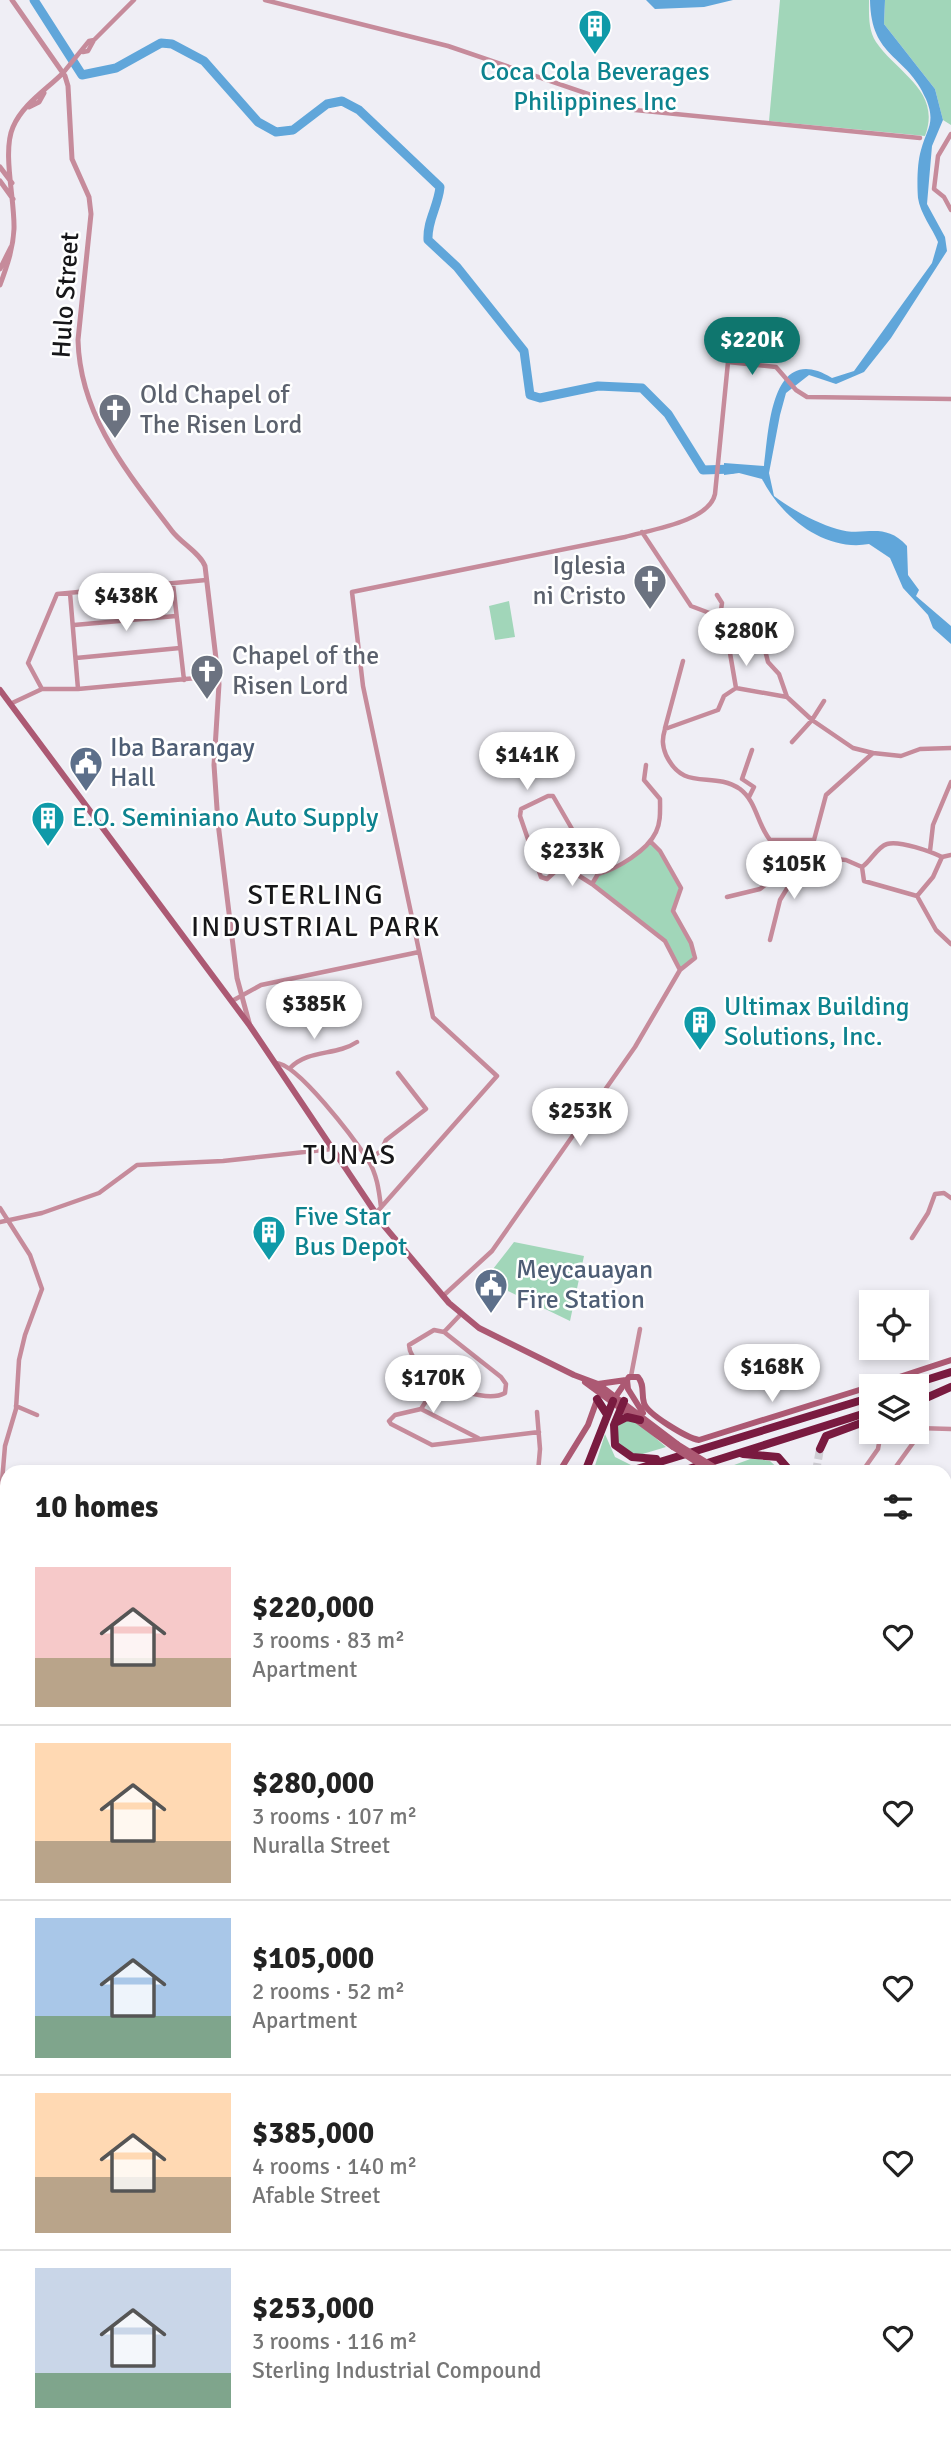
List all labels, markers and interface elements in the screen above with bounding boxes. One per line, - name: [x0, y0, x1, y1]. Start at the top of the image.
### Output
- building icon: Coca Cola Beverages Philippines Inc: [576, 7, 614, 56]
- place label: Coca Cola Beverages Philippines Inc: [480, 56, 710, 118]
- street label: Hulo Street: [46, 231, 86, 359]
- pin: $220K: [703, 318, 801, 377]
- text: $220K: [720, 325, 784, 354]
- place label: Old Chapel of The Risen Lord: [140, 379, 302, 441]
- church icon: Old Chapel of The Risen Lord: [96, 391, 134, 440]
- place label: Iglesia ni Cristo: [532, 550, 626, 612]
- church icon: Iglesia ni Cristo: [631, 562, 669, 611]
- pin: $438K: [77, 574, 175, 633]
- text: $438K: [94, 581, 158, 610]
- pin: $280K: [697, 608, 795, 668]
- text: $280K: [714, 616, 778, 645]
- place label: Chapel of the Risen Lord: [232, 640, 379, 702]
- church icon: Chapel of the Risen Lord: [188, 652, 226, 701]
- place label: Iba Barangay Hall: [110, 732, 255, 794]
- pin: $141K: [478, 732, 576, 792]
- text: $141K: [495, 740, 559, 769]
- public building icon: Iba Barangay Hall: [67, 744, 105, 793]
- building icon: E.O. Seminiano Auto Supply: [29, 799, 67, 848]
- place label: E.O. Seminiano Auto Supply: [72, 802, 378, 834]
- pin: $233K: [523, 828, 621, 888]
- text: $233K: [540, 836, 604, 865]
- pin: $105K: [745, 842, 843, 901]
- text: $105K: [762, 849, 826, 878]
- district label: STERLING INDUSTRIAL PARK: [191, 878, 441, 944]
- pin: $385K: [265, 982, 363, 1041]
- text: $385K: [282, 989, 346, 1018]
- place label: Ultimax Building Solutions, Inc.: [724, 991, 910, 1053]
- building icon: Ultimax Building Solutions, Inc.: [681, 1003, 719, 1052]
- pin: $253K: [531, 1088, 629, 1148]
- text: $253K: [548, 1096, 612, 1125]
- district label: TUNAS: [303, 1138, 397, 1172]
- place label: Five Star Bus Depot: [294, 1201, 407, 1263]
- building icon: Five Star Bus Depot: [250, 1213, 288, 1262]
- place label: Meycauayan Fire Station: [516, 1254, 653, 1316]
- public building icon: Meycauayan Fire Station: [472, 1266, 510, 1315]
- map controls: [859, 1290, 929, 1444]
- button: locate: [859, 1290, 929, 1360]
- pin: $168K: [723, 1344, 821, 1404]
- text: $168K: [740, 1352, 804, 1381]
- pin: $170K: [384, 1356, 482, 1415]
- text: $170K: [401, 1363, 465, 1392]
- button: layers: [859, 1374, 929, 1444]
- icon: filters: [879, 1488, 917, 1526]
- text: 10 homes: [35, 1489, 158, 1526]
- text: $220,000: [252, 1589, 374, 1626]
- icon: home: [91, 1595, 175, 1679]
- icon: heart: [879, 1618, 917, 1656]
- text: 3 rooms · 83 m²: [252, 1626, 405, 1655]
- text: Apartment: [252, 1655, 357, 1684]
- text: $280,000: [252, 1765, 374, 1802]
- icon: home: [91, 1771, 175, 1855]
- icon: heart: [879, 1794, 917, 1832]
- text: 3 rooms · 107 m²: [252, 1802, 417, 1831]
- text: Nuralla Street: [252, 1831, 390, 1860]
- text: $105,000: [252, 1940, 374, 1977]
- icon: home: [91, 1946, 175, 2030]
- icon: heart: [879, 1969, 917, 2007]
- text: 2 rooms · 52 m²: [252, 1977, 405, 2006]
- text: Apartment: [252, 2006, 357, 2035]
- text: $385,000: [252, 2115, 374, 2152]
- icon: home: [91, 2121, 175, 2205]
- icon: heart: [879, 2144, 917, 2182]
- text: 4 rooms · 140 m²: [252, 2152, 417, 2181]
- text: Afable Street: [252, 2181, 380, 2210]
- text: $253,000: [252, 2290, 374, 2327]
- icon: home: [91, 2296, 175, 2380]
- icon: heart: [879, 2319, 917, 2357]
- text: 3 rooms · 116 m²: [252, 2327, 417, 2356]
- text: Sterling Industrial Compound: [252, 2356, 541, 2385]

